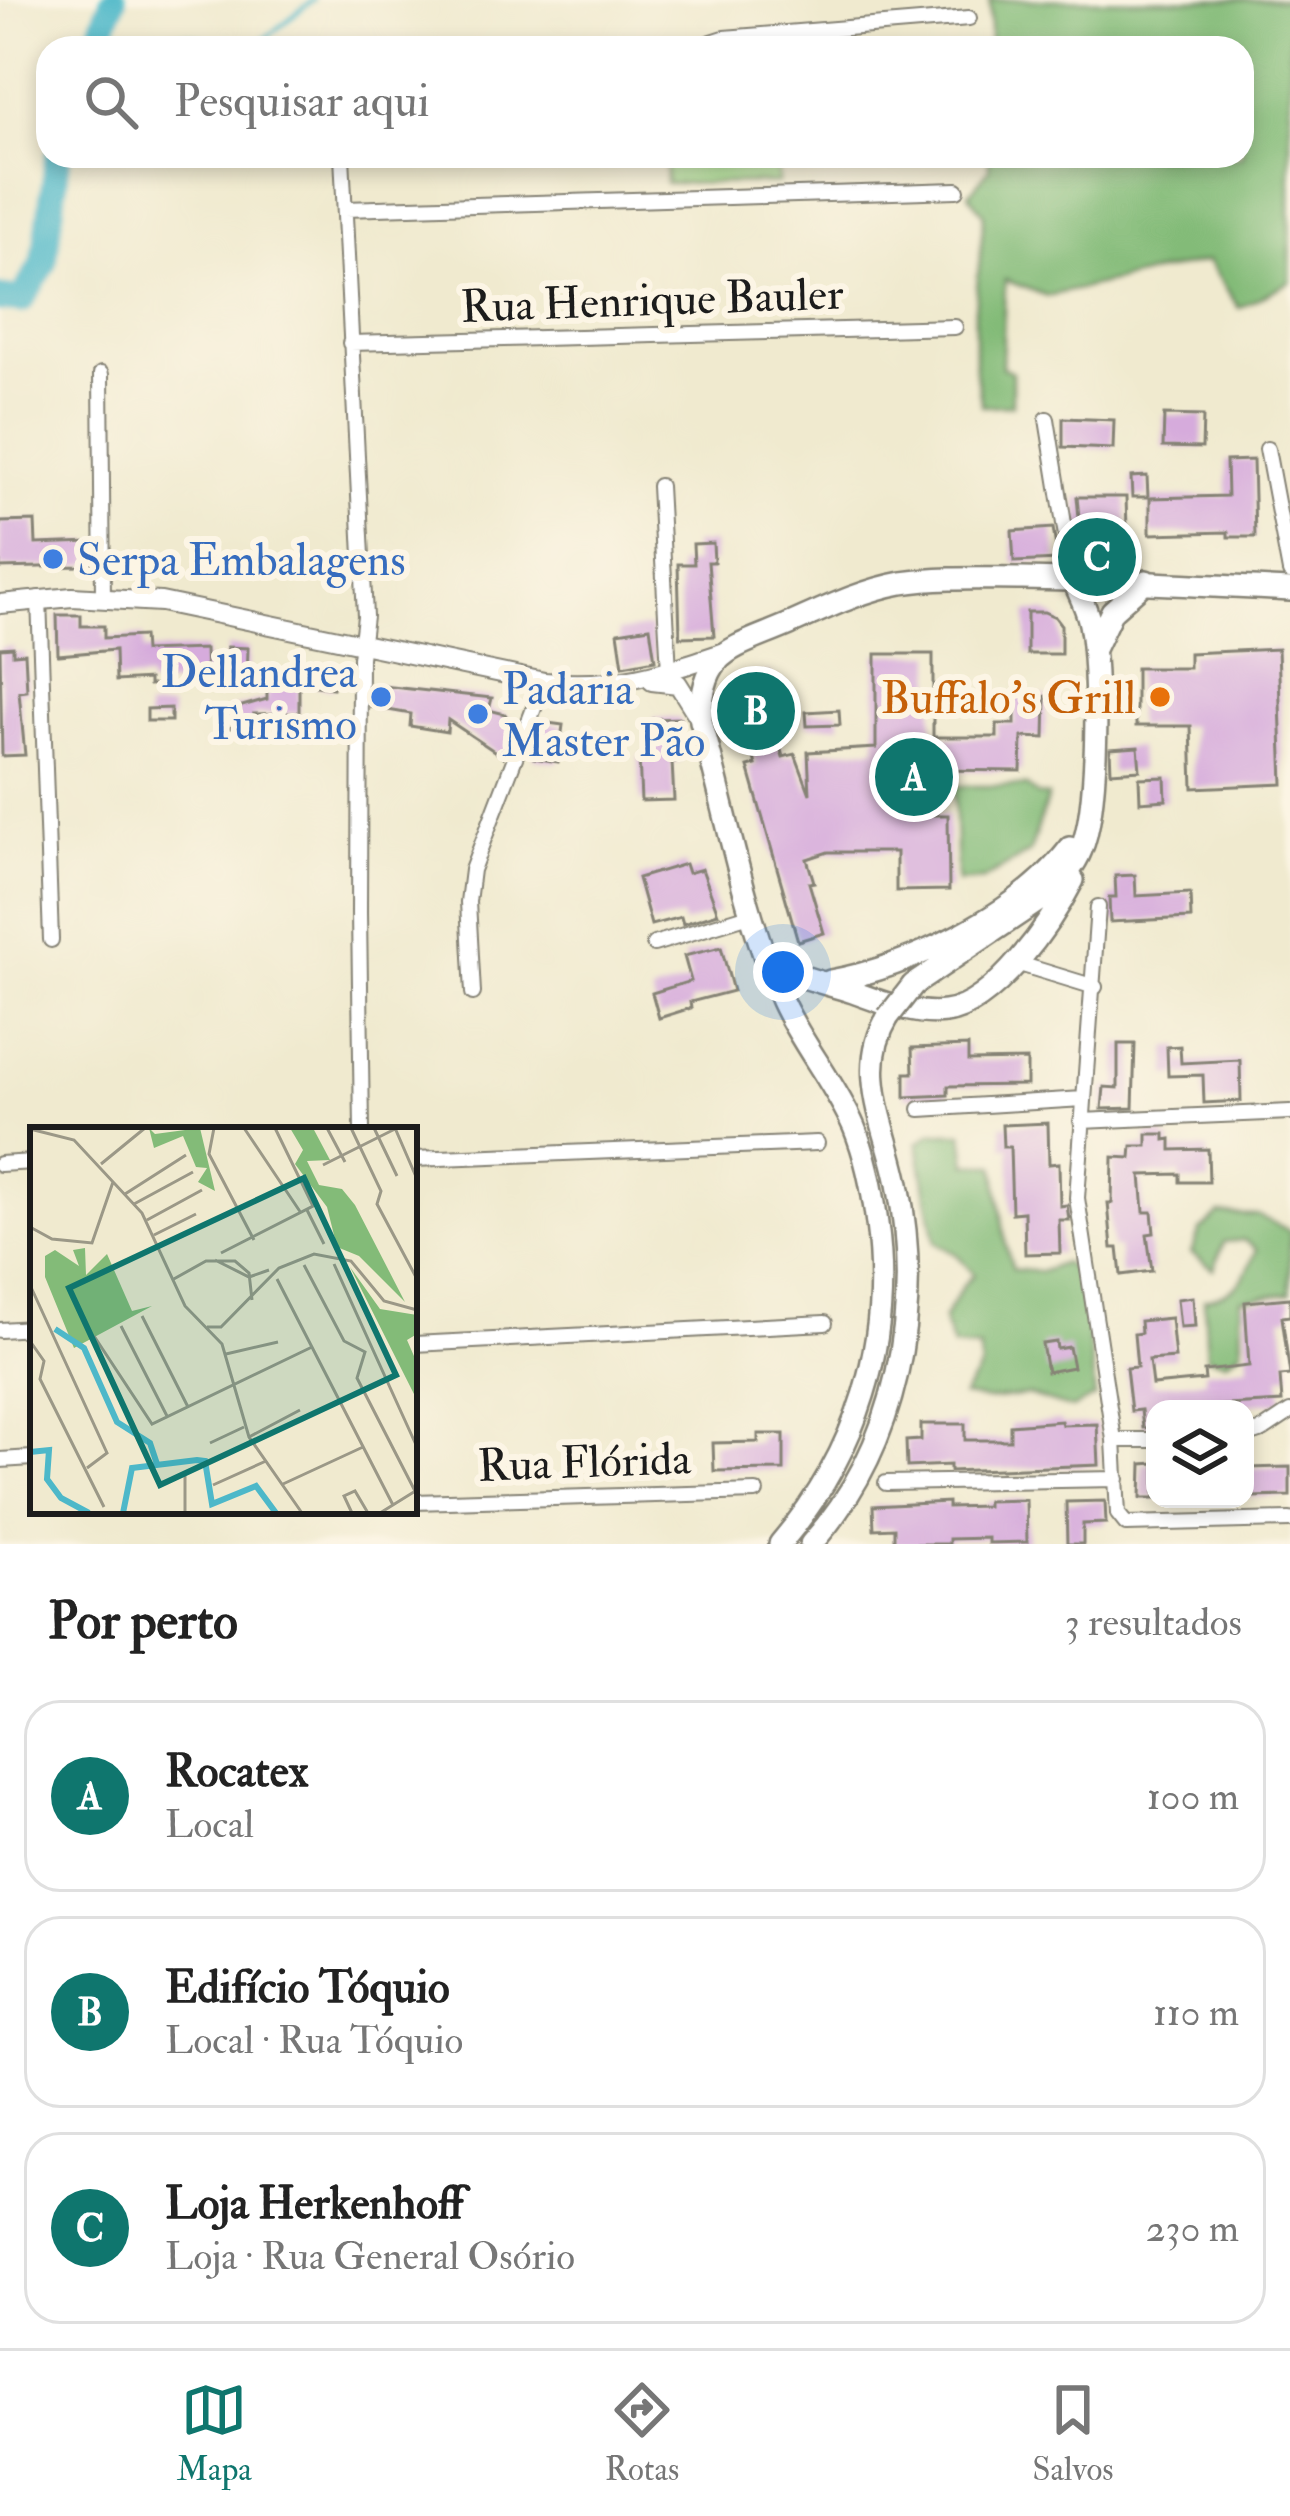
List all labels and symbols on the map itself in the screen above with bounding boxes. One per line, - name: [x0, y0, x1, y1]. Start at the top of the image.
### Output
- street label: Rua Henrique Bauler: [460, 266, 845, 336]
- pin: C: [1058, 512, 1136, 602]
- place label: Serpa Embalagens: [77, 533, 406, 589]
- marker: Serpa Embalagens: [40, 546, 66, 572]
- place label: Dellandrea Turismo: [161, 645, 357, 753]
- place label: Padaria Master Pão: [502, 662, 705, 770]
- pin: B: [717, 666, 795, 756]
- place label: Buffalo's Grill: [881, 671, 1136, 727]
- marker: Dellandrea Turismo: [368, 684, 394, 710]
- marker: Buffalo's Grill: [1147, 684, 1173, 710]
- marker: Padaria Master Pão: [465, 701, 491, 727]
- pin: A: [875, 732, 953, 822]
- your location: [753, 942, 813, 1002]
- inset map: [30, 1127, 417, 1514]
- street label: Rua Flórida: [476, 1431, 692, 1495]

